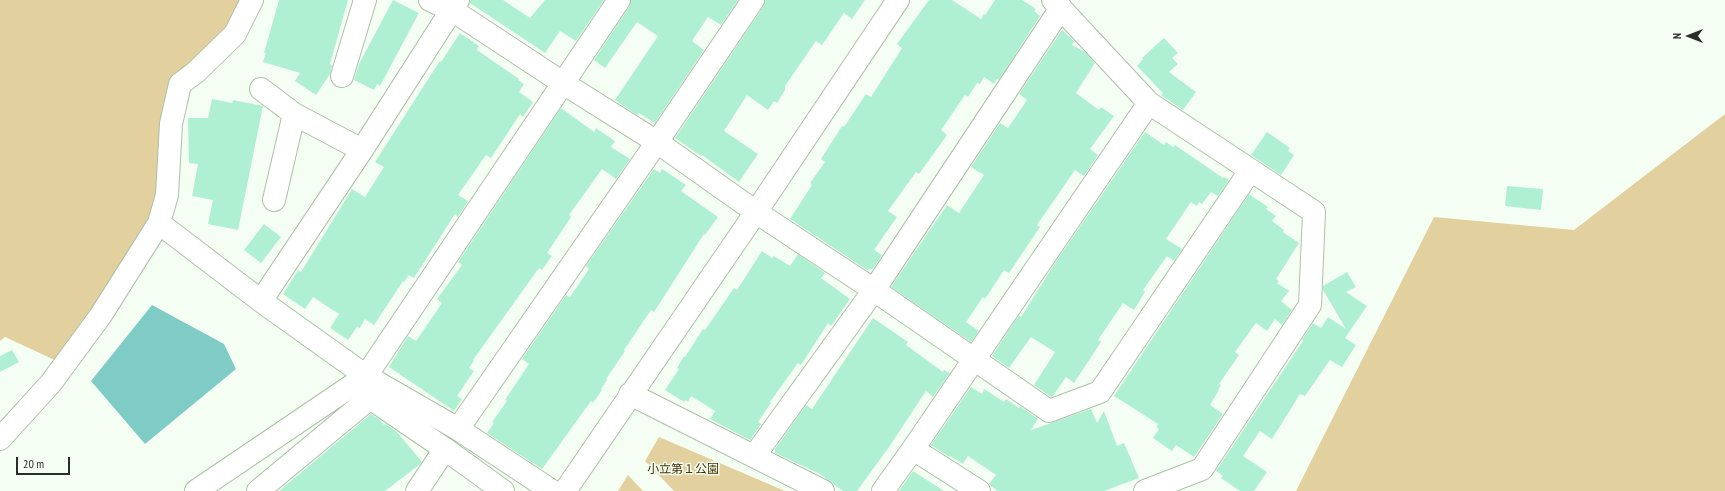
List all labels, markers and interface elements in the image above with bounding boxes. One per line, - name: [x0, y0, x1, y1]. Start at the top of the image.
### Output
- north arrow: [1669, 16, 1709, 56]
- text: N: [1670, 33, 1684, 39]
- scale bar: [18, 449, 72, 475]
- text: 20 m: [23, 456, 44, 471]
- park label: 小立第１公園: [647, 463, 719, 477]

